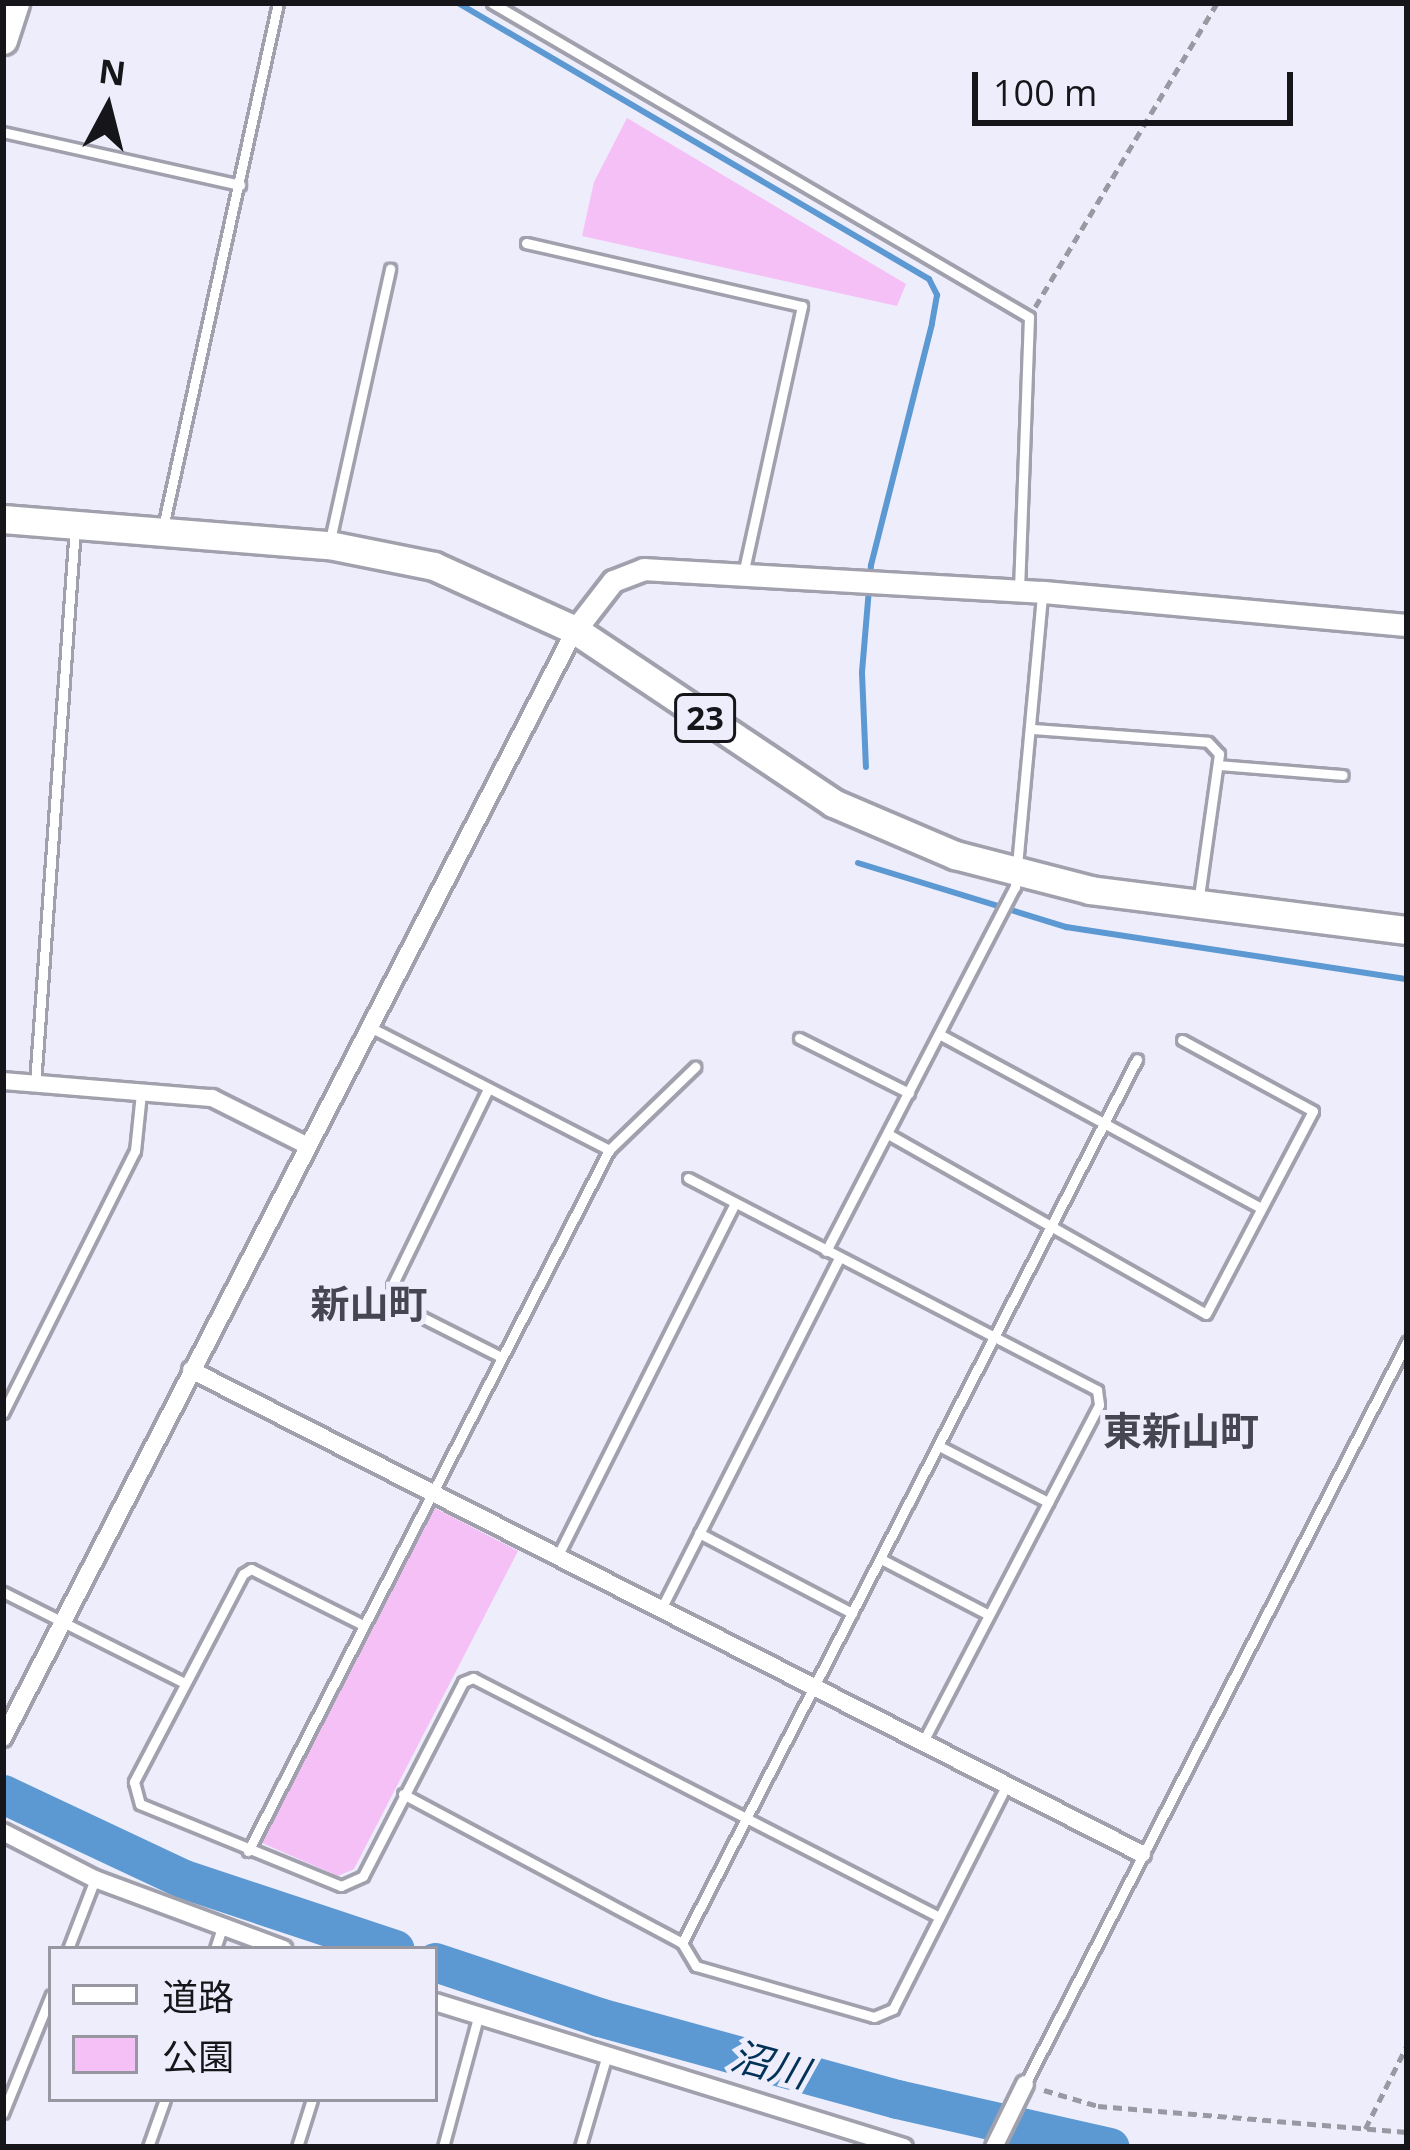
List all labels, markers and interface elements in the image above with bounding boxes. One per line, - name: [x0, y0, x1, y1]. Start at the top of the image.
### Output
- north arrow: [48, 48, 168, 168]
- text: N: [96, 48, 129, 96]
- scale bar: [978, 48, 1299, 122]
- text: 100 m: [993, 68, 1097, 117]
- road number: 23: [672, 691, 738, 745]
- district label: 新山町: [311, 1280, 427, 1326]
- district label: 東新山町: [1103, 1407, 1259, 1453]
- legend: [48, 1946, 438, 2102]
- text: 道路: [162, 1972, 234, 2021]
- water label: 沼川: [726, 2031, 814, 2097]
- text: 公園: [162, 2032, 234, 2081]

